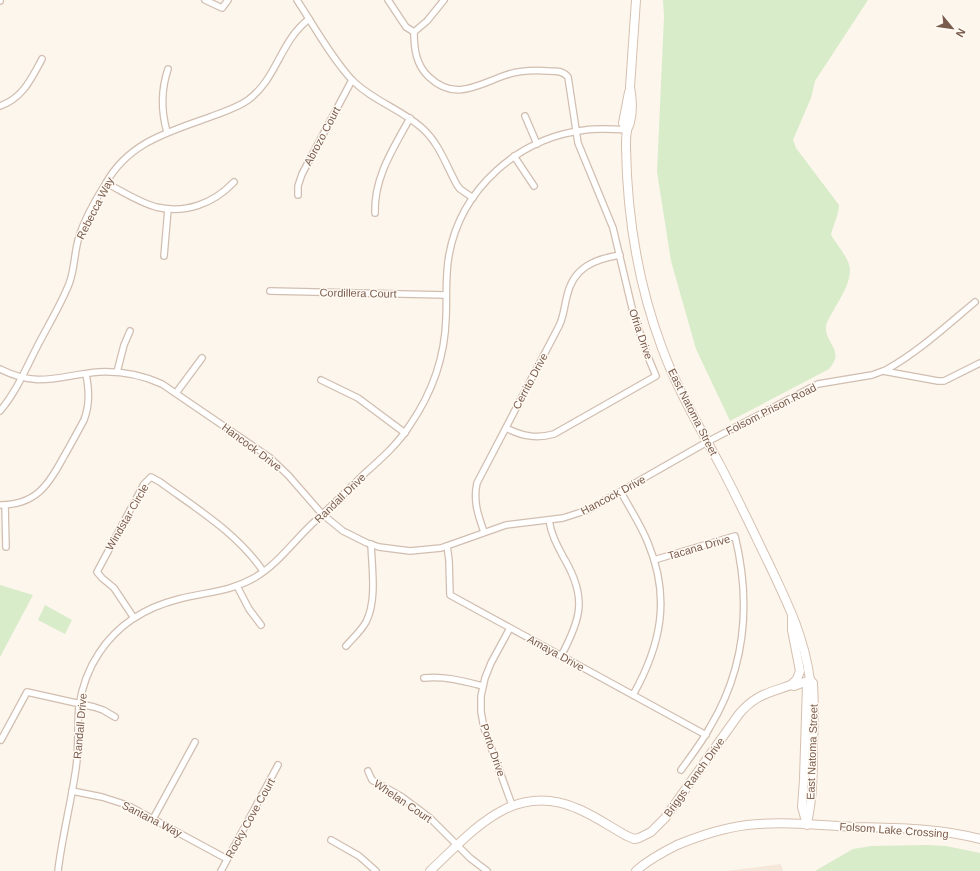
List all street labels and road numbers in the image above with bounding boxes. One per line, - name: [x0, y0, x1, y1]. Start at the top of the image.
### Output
- street label: Abrozo Court: [301, 105, 343, 167]
- street label: Rebecca Way: [74, 175, 116, 241]
- street label: Cordillera Court: [319, 286, 397, 300]
- street label: Ofria Drive: [627, 307, 655, 361]
- street label: Cerrito Drive: [510, 351, 550, 411]
- street label: East Natoma Street: [666, 367, 720, 457]
- street label: Folsom Prison Road: [724, 381, 818, 437]
- street label: Hancock Drive: [220, 421, 284, 473]
- street label: Randall Drive: [312, 471, 368, 525]
- street label: Hancock Drive: [579, 473, 647, 517]
- street label: Windstar Circle: [103, 482, 151, 552]
- street label: Tacana Drive: [666, 532, 732, 562]
- street label: Amaya Drive: [526, 632, 586, 674]
- street label: Randall Drive: [71, 693, 89, 759]
- street label: East Natoma Street: [804, 704, 820, 800]
- street label: Porto Drive: [478, 722, 508, 778]
- street label: Briggs Ranch Drive: [661, 735, 727, 819]
- street label: Rocky Cove Court: [223, 776, 277, 860]
- street label: Whelan Court: [372, 777, 434, 825]
- street label: Santana Way: [120, 799, 184, 839]
- street label: Folsom Lake Crossing: [839, 820, 949, 840]

